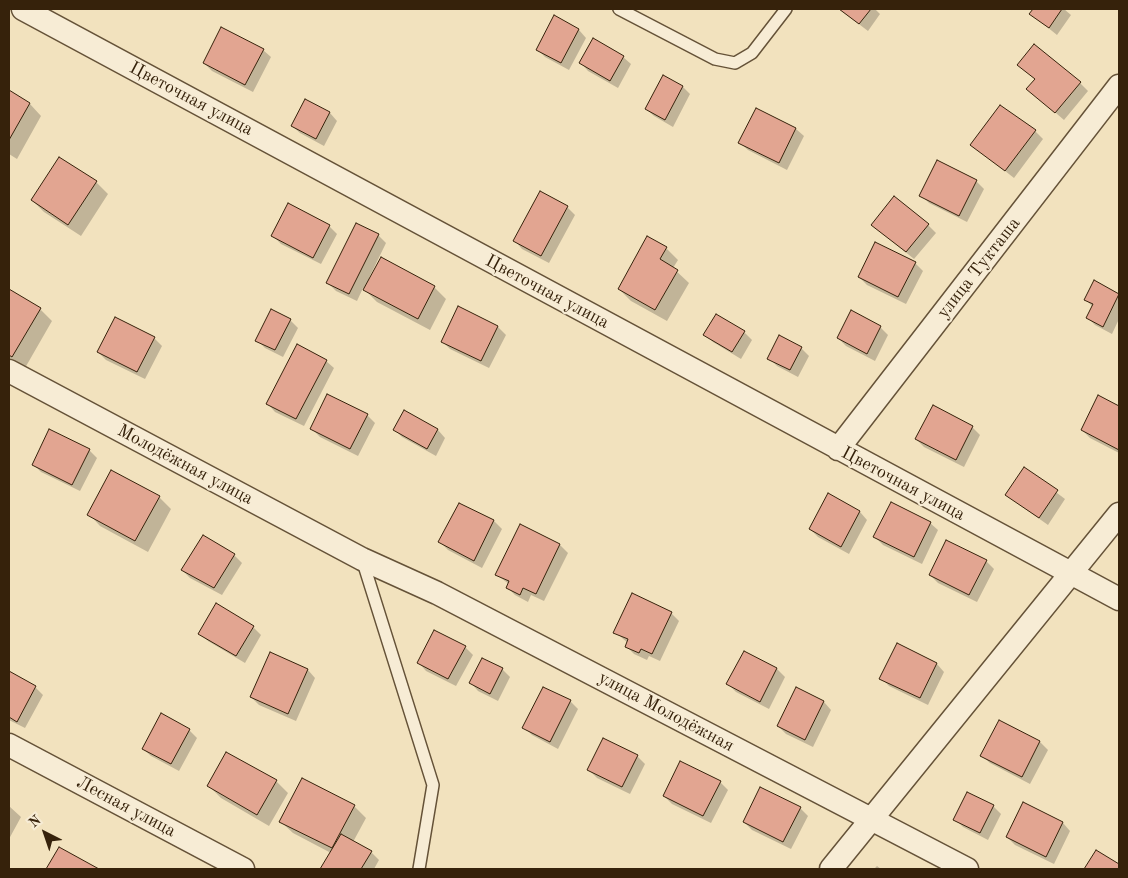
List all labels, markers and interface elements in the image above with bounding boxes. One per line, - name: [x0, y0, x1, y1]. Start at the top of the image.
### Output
- street label: Цветочная улица: [125, 57, 257, 141]
- street label: улица Тукташа: [933, 213, 1025, 323]
- street label: Цветочная улица: [481, 250, 613, 334]
- street label: Молодёжная улица: [113, 420, 257, 510]
- street label: Цветочная улица: [837, 442, 969, 526]
- street label: улица Молодёжная: [594, 667, 738, 757]
- street label: Лесная улица: [73, 772, 179, 842]
- north arrow: [20, 808, 70, 858]
- text: N: [27, 813, 44, 830]

